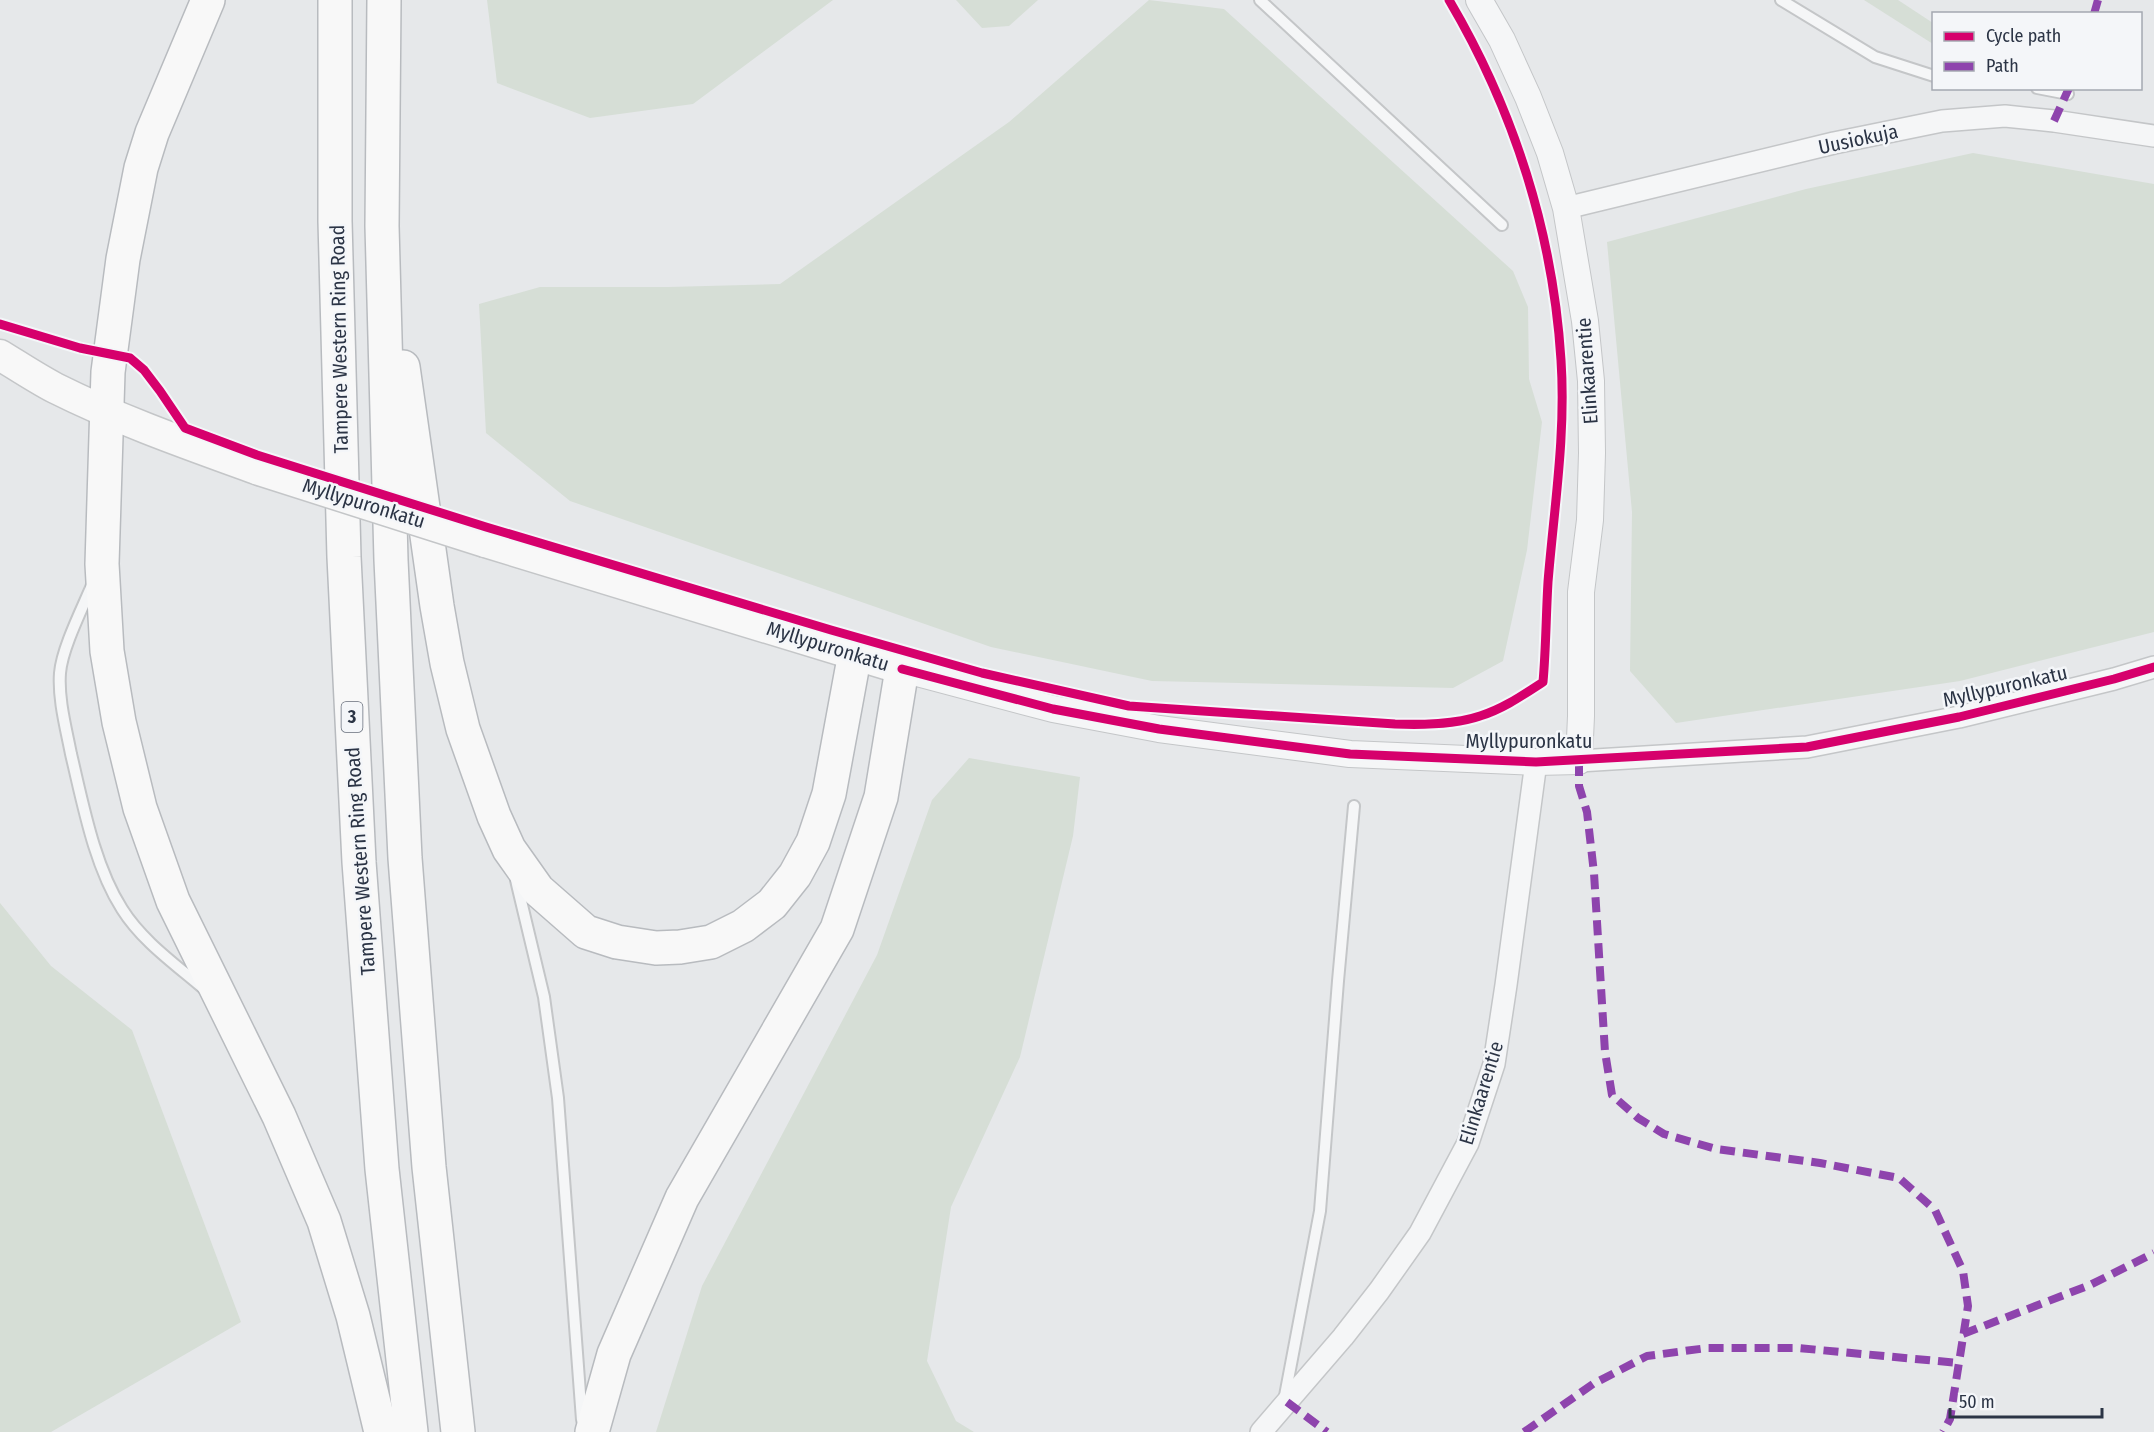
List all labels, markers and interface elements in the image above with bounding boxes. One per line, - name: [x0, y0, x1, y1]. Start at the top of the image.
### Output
- legend: [1932, 12, 2142, 90]
- text: Cycle path: [1986, 25, 2061, 47]
- text: Path: [1986, 55, 2019, 77]
- street label: Uusiokuja: [1816, 119, 1900, 159]
- street label: Tampere Western Ring Road: [325, 225, 353, 453]
- street label: Elinkaarentie: [1571, 317, 1603, 425]
- street label: Myllypuronkatu: [300, 473, 428, 533]
- street label: Myllypuronkatu: [764, 616, 892, 676]
- street label: Myllypuronkatu: [1941, 660, 2069, 712]
- road number: 3: [342, 702, 362, 732]
- street label: Myllypuronkatu: [1466, 729, 1592, 753]
- street label: Tampere Western Ring Road: [340, 746, 380, 976]
- street label: Elinkaarentie: [1454, 1038, 1508, 1148]
- scale bar: [1950, 1381, 2102, 1419]
- text: 50 m: [1959, 1391, 1995, 1413]

